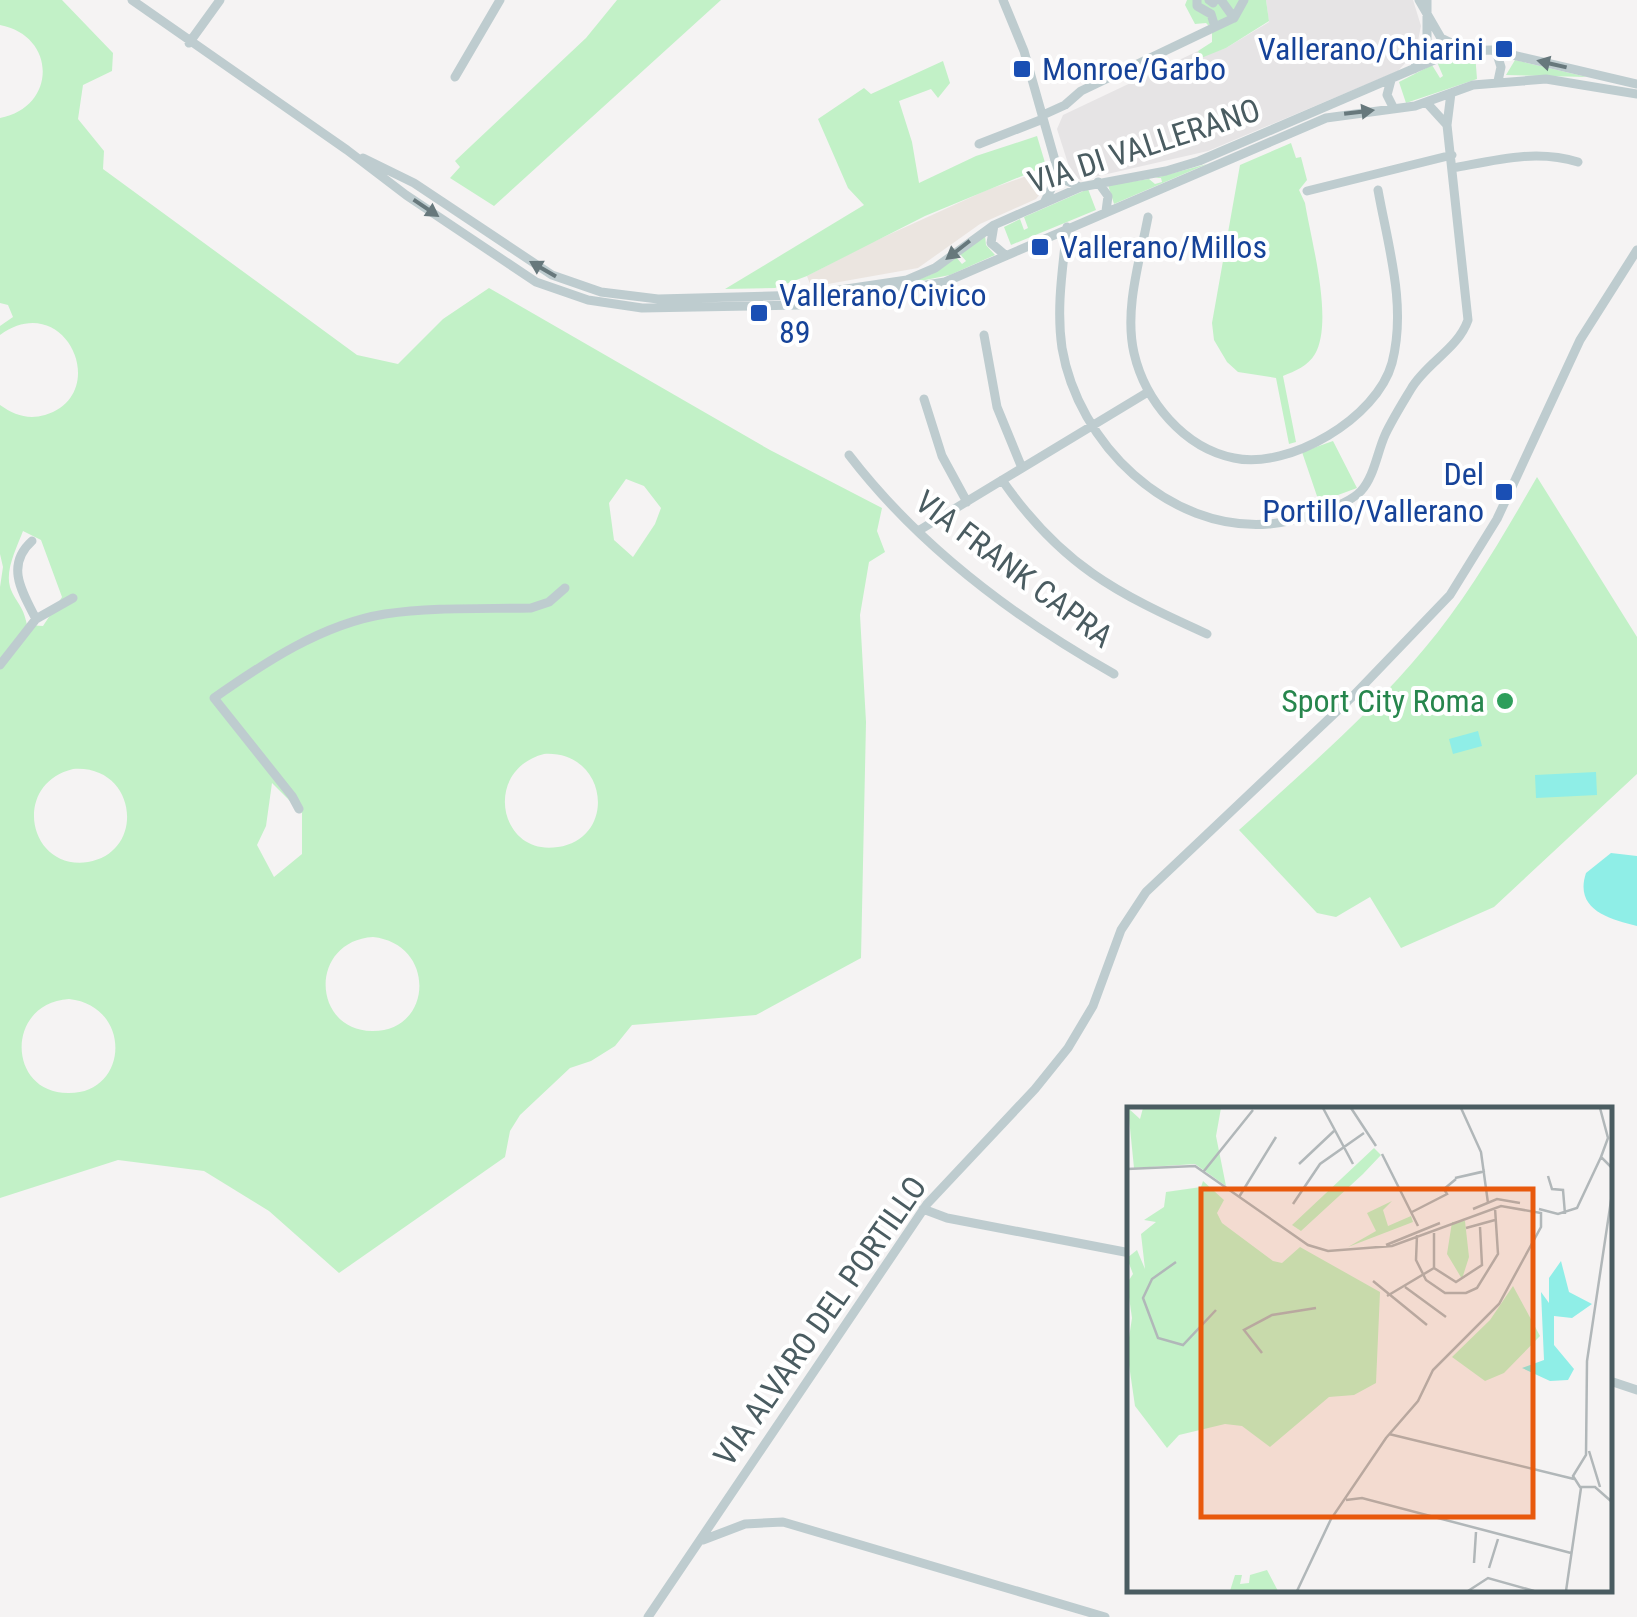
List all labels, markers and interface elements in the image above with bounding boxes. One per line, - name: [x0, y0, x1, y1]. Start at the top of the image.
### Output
- place label: Vallerano/Chiarini: [1258, 30, 1484, 68]
- marker: Vallerano/Chiarini: [1493, 38, 1515, 60]
- place label: Monroe/Garbo: [1042, 50, 1226, 88]
- one-way arrow: [1536, 56, 1567, 71]
- marker: Monroe/Garbo: [1011, 58, 1033, 80]
- street label: VIA DI VALLERANO: [1023, 91, 1265, 201]
- one-way arrow: [1344, 104, 1376, 120]
- one-way arrow: [412, 199, 439, 217]
- place label: Vallerano/Millos: [1060, 228, 1267, 266]
- marker: Vallerano/Millos: [1029, 236, 1051, 258]
- one-way arrow: [945, 239, 971, 260]
- one-way arrow: [529, 261, 557, 278]
- place label: Vallerano/Civico 89: [779, 276, 986, 351]
- marker: Vallerano/Civico 89: [748, 302, 770, 324]
- place label: Del Portillo/Vallerano: [1262, 455, 1484, 530]
- marker: Del Portillo/Vallerano: [1493, 481, 1515, 503]
- street label: VIA FRANK CAPRA: [908, 482, 1120, 656]
- place label: Sport City Roma: [1281, 682, 1485, 720]
- marker: Sport City Roma: [1494, 690, 1516, 712]
- inset map: [1127, 1107, 1612, 1592]
- street label: VIA ALVARO DEL PORTILLO: [706, 1169, 934, 1473]

